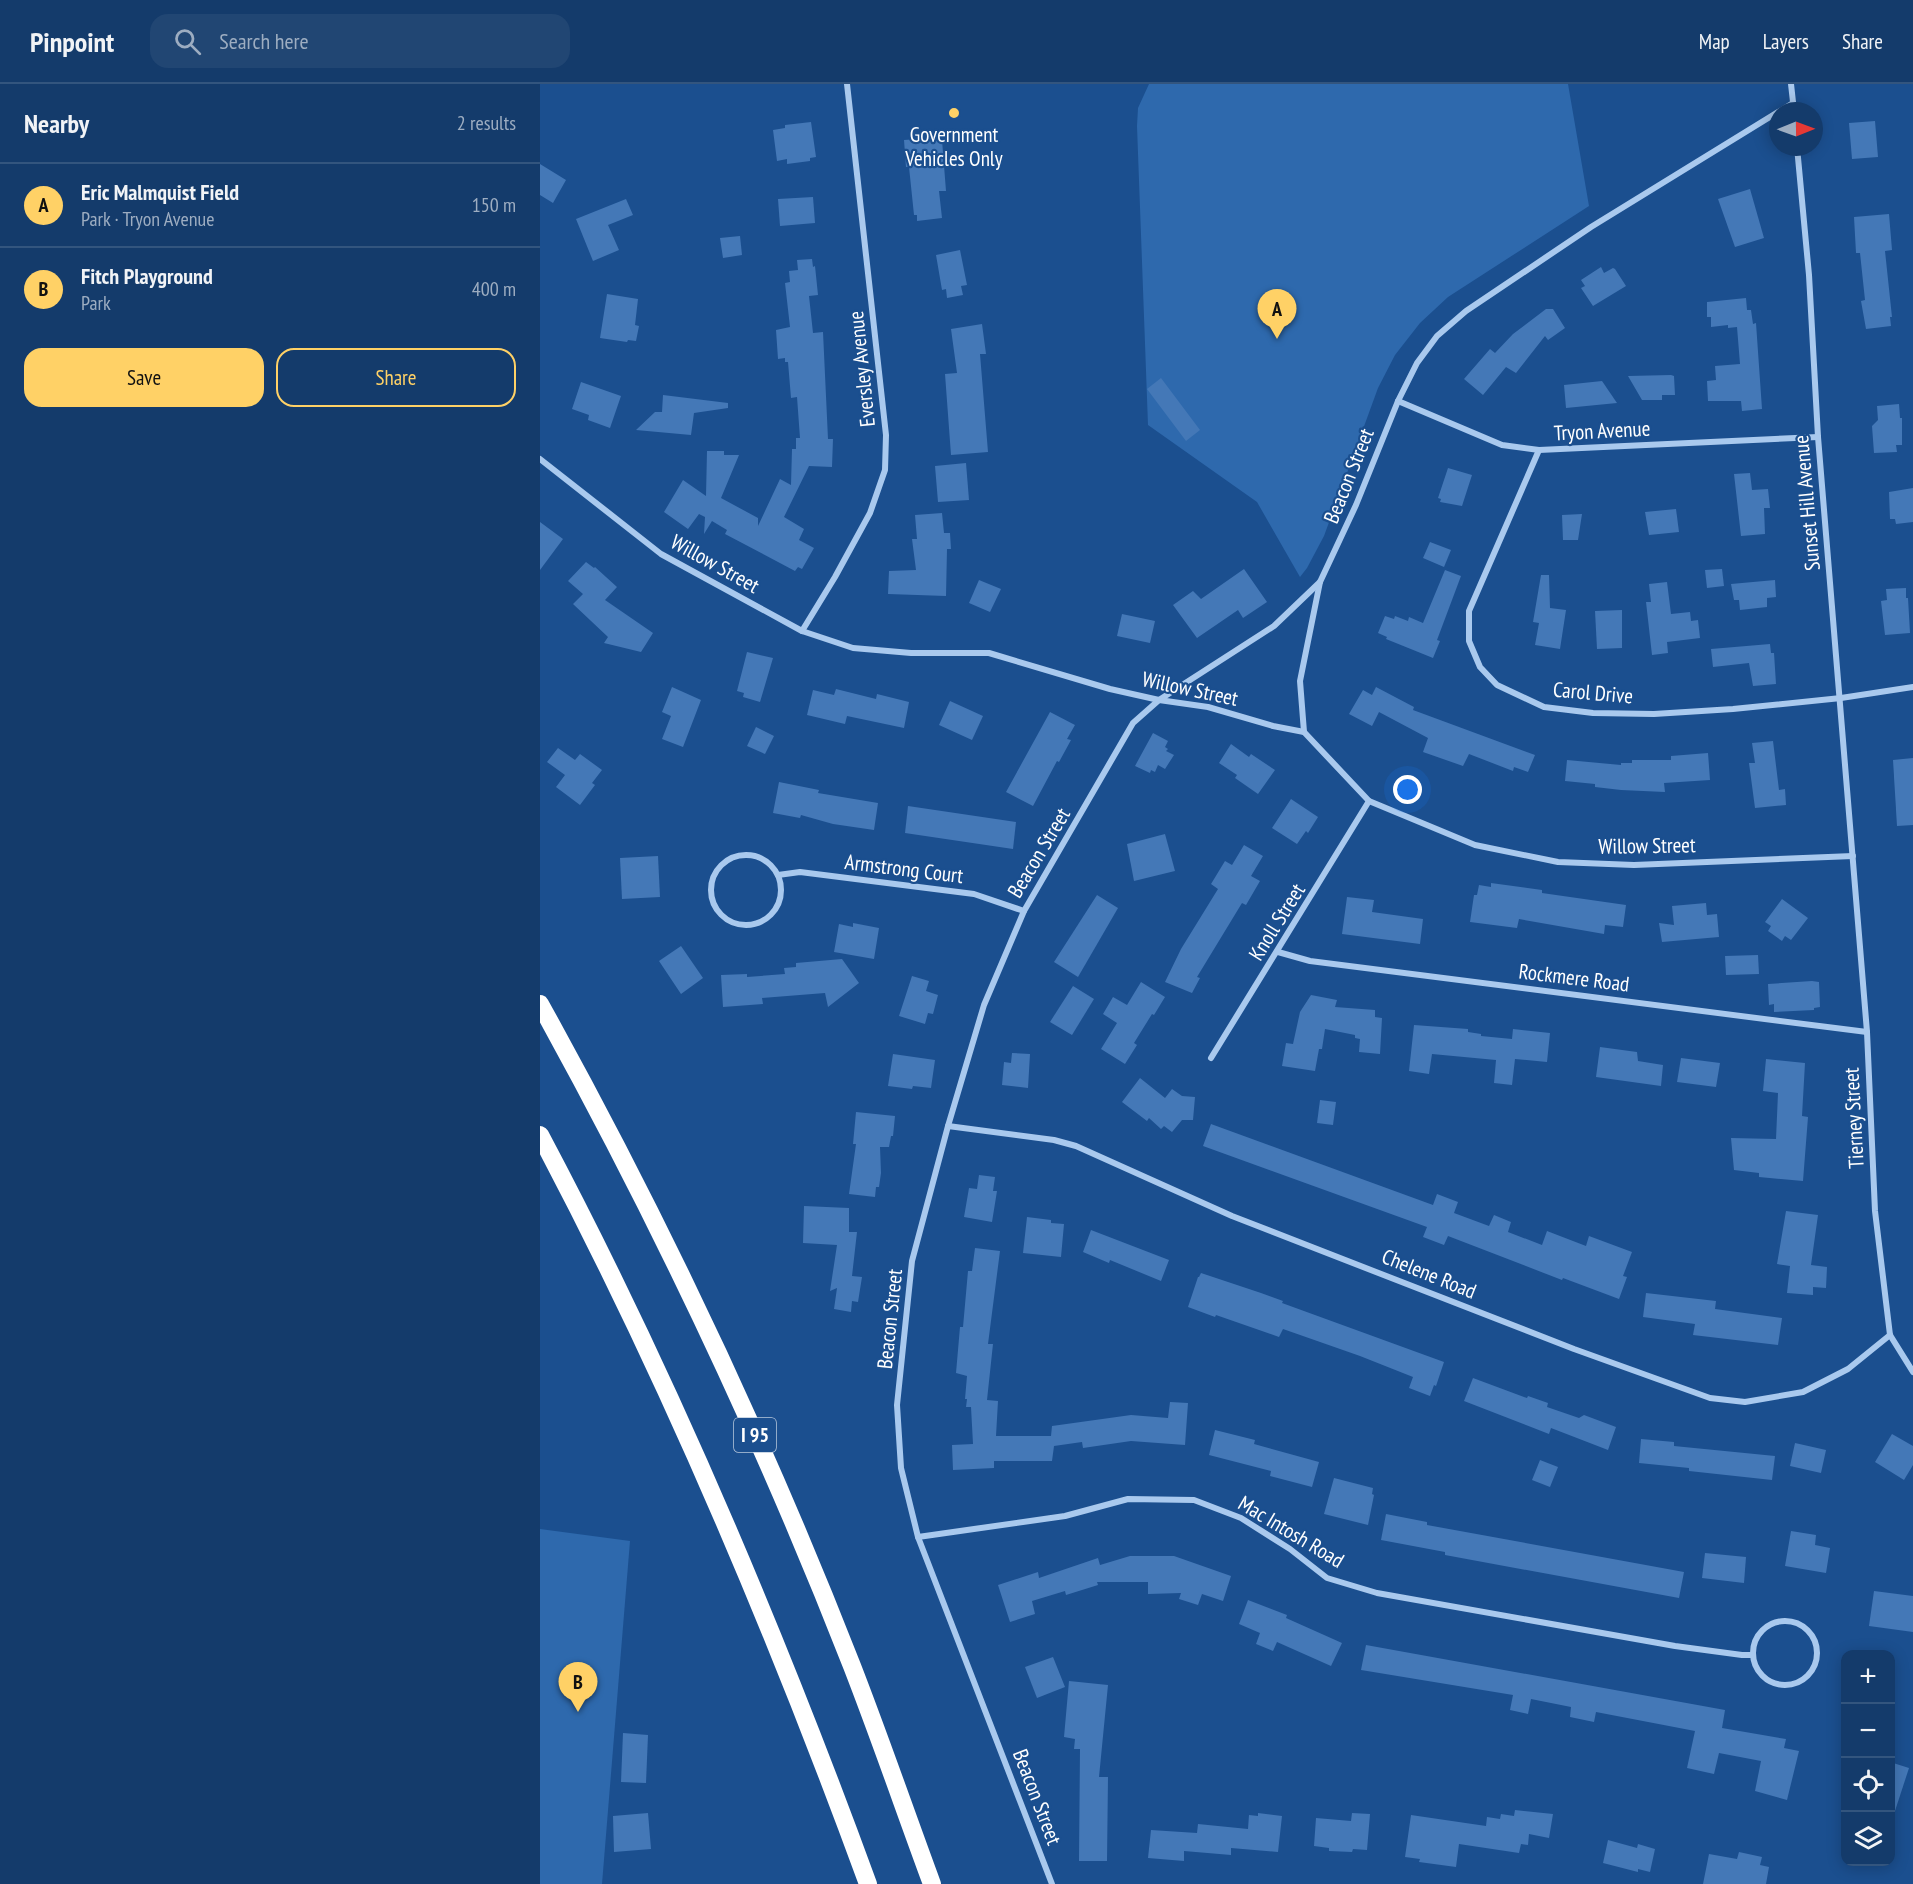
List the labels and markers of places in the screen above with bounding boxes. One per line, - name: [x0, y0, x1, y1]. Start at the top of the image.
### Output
- marker: Government Vehicles Only: [947, 106, 961, 120]
- place label: Government Vehicles Only: [904, 121, 1003, 172]
- pin: A: [1258, 290, 1296, 339]
- pin: B: [558, 1662, 597, 1712]

